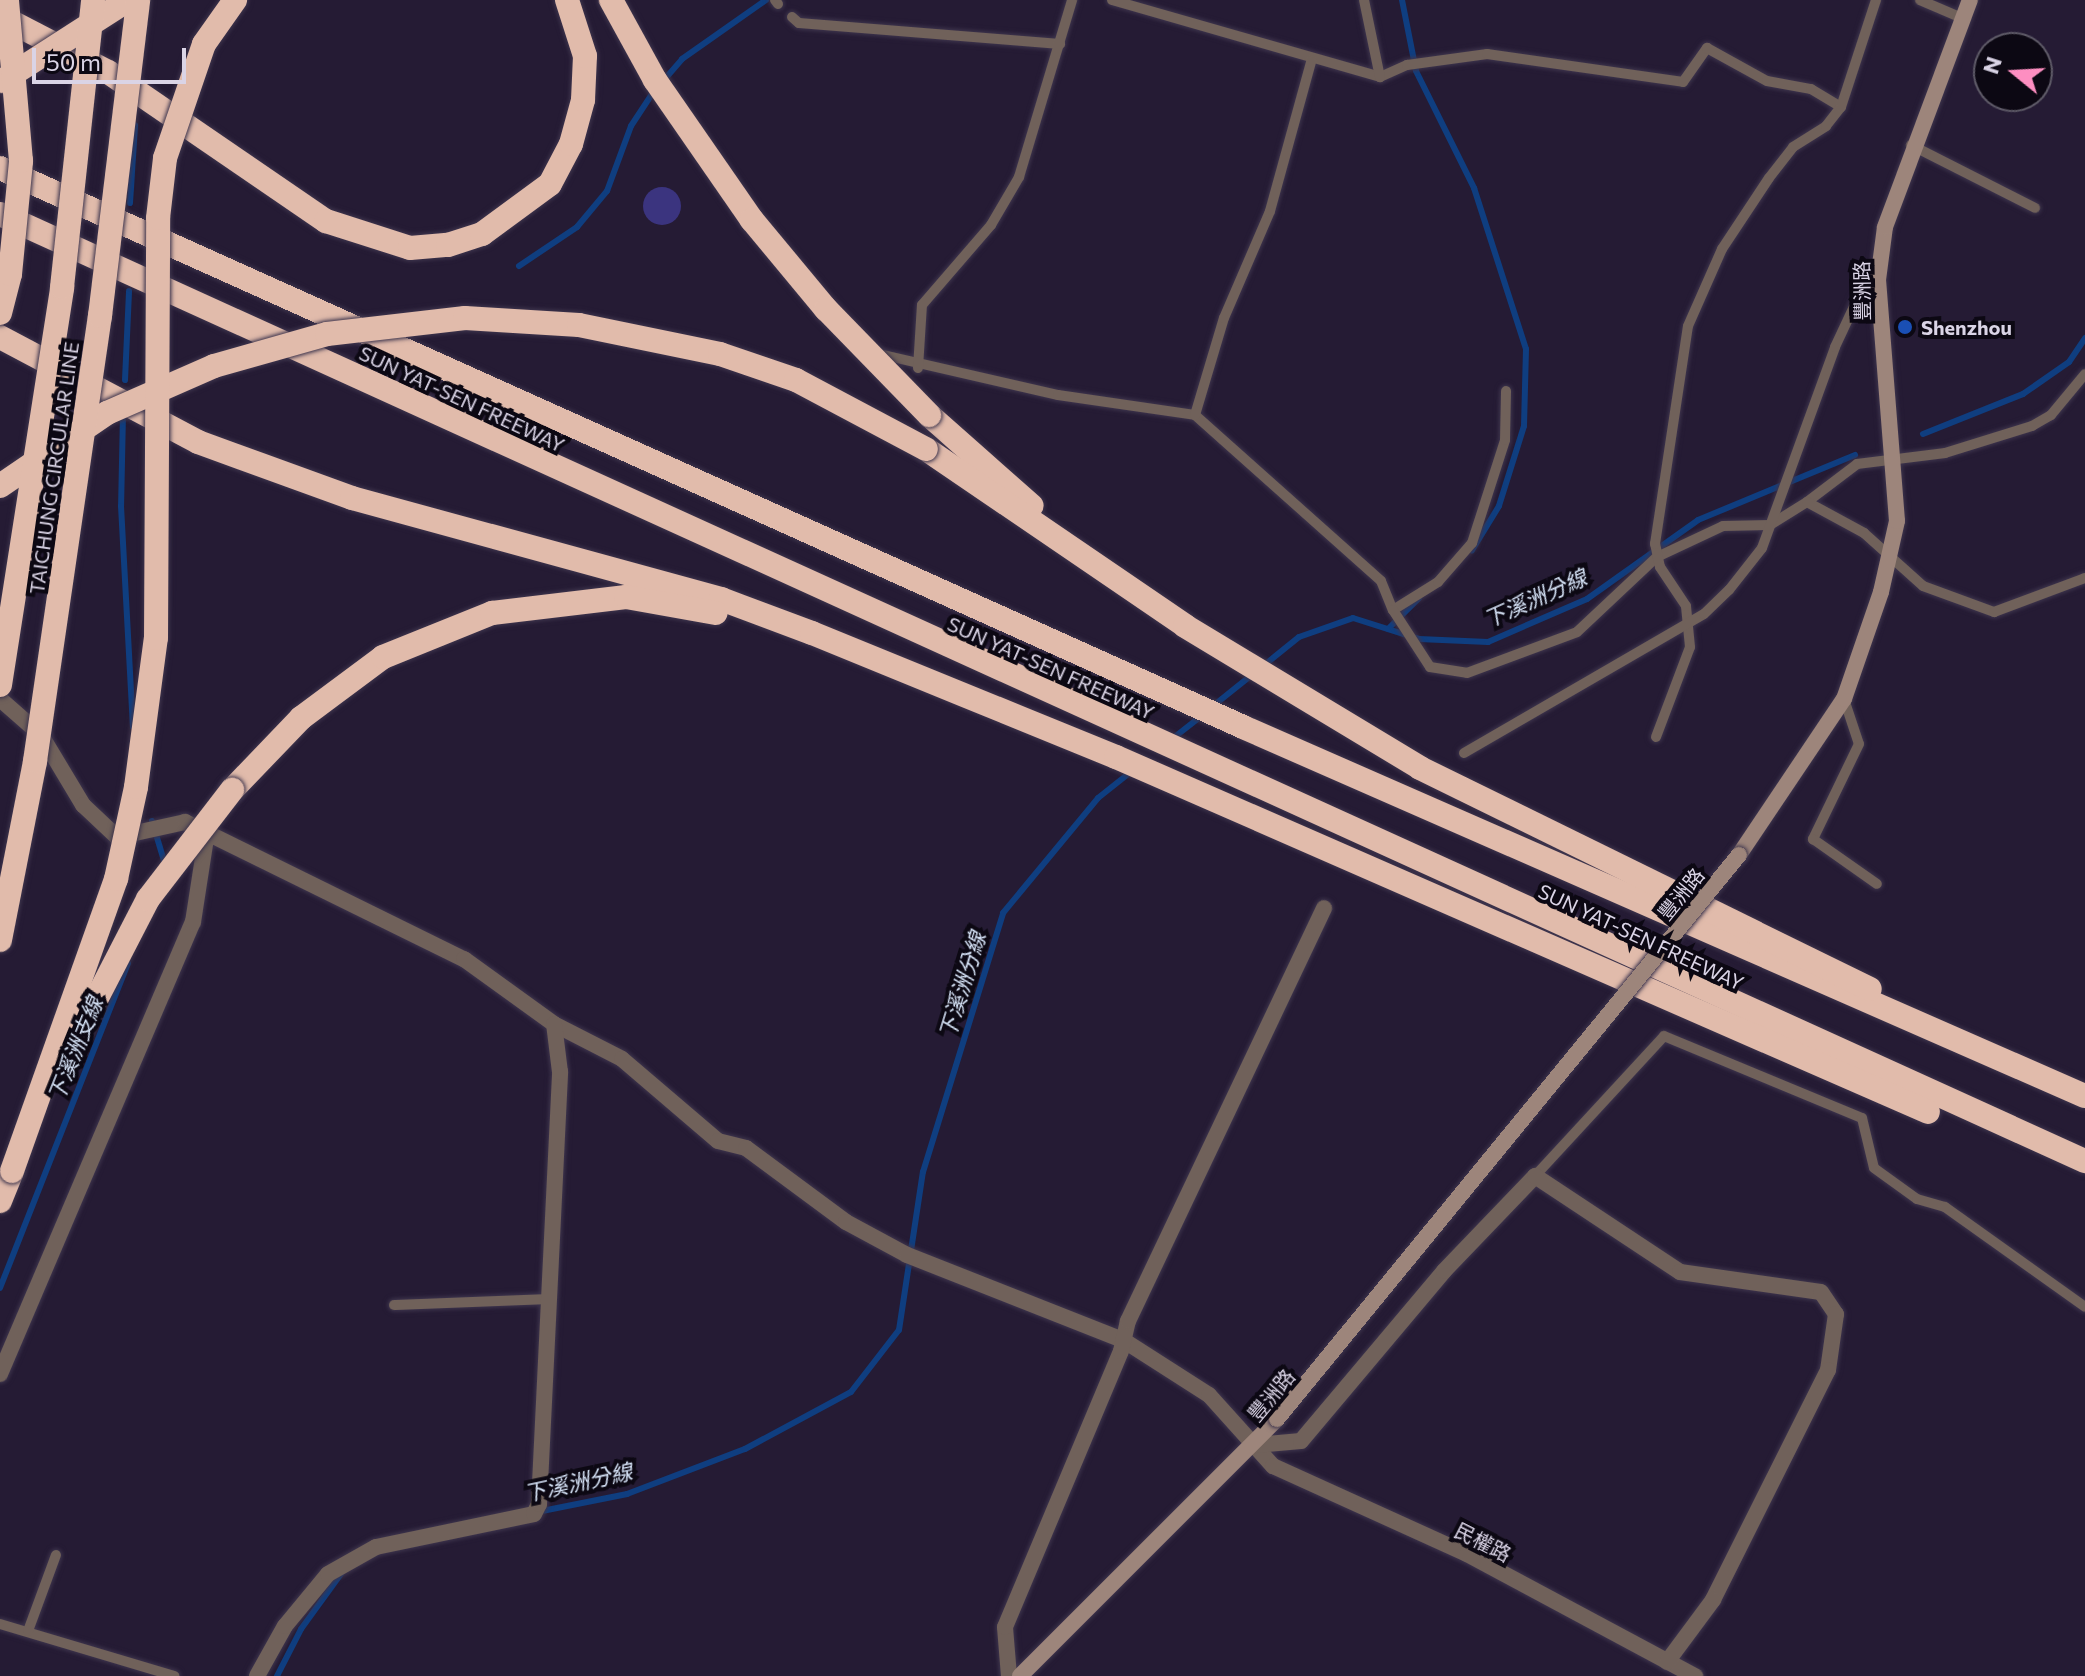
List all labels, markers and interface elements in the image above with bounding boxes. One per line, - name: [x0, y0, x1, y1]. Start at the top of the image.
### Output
- scale bar: [36, 32, 190, 82]
- north arrow: [1973, 32, 2053, 112]
- text: 50 m: [46, 47, 101, 76]
- text: N: [1976, 53, 2007, 77]
- street label: 豐洲路: [1849, 261, 1875, 321]
- place label: Shenzhou: [1921, 315, 2012, 339]
- marker: Shenzhou: [1896, 318, 1914, 336]
- street label: TAICHUNG CIRCULAR LINE: [24, 340, 84, 596]
- street label: SUN YAT-SEN FREEWAY: [355, 341, 569, 457]
- water label: 下溪洲分線: [1479, 564, 1591, 632]
- street label: SUN YAT-SEN FREEWAY: [944, 612, 1158, 724]
- street label: 豐洲路: [1653, 863, 1709, 925]
- street label: SUN YAT-SEN FREEWAY: [1534, 879, 1748, 995]
- water label: 下溪洲分線: [933, 929, 991, 1041]
- water label: 下溪洲支線: [42, 993, 108, 1105]
- street label: 豐洲路: [1243, 1364, 1299, 1426]
- water label: 下溪洲分線: [521, 1458, 635, 1506]
- street label: 民權路: [1451, 1518, 1515, 1566]

